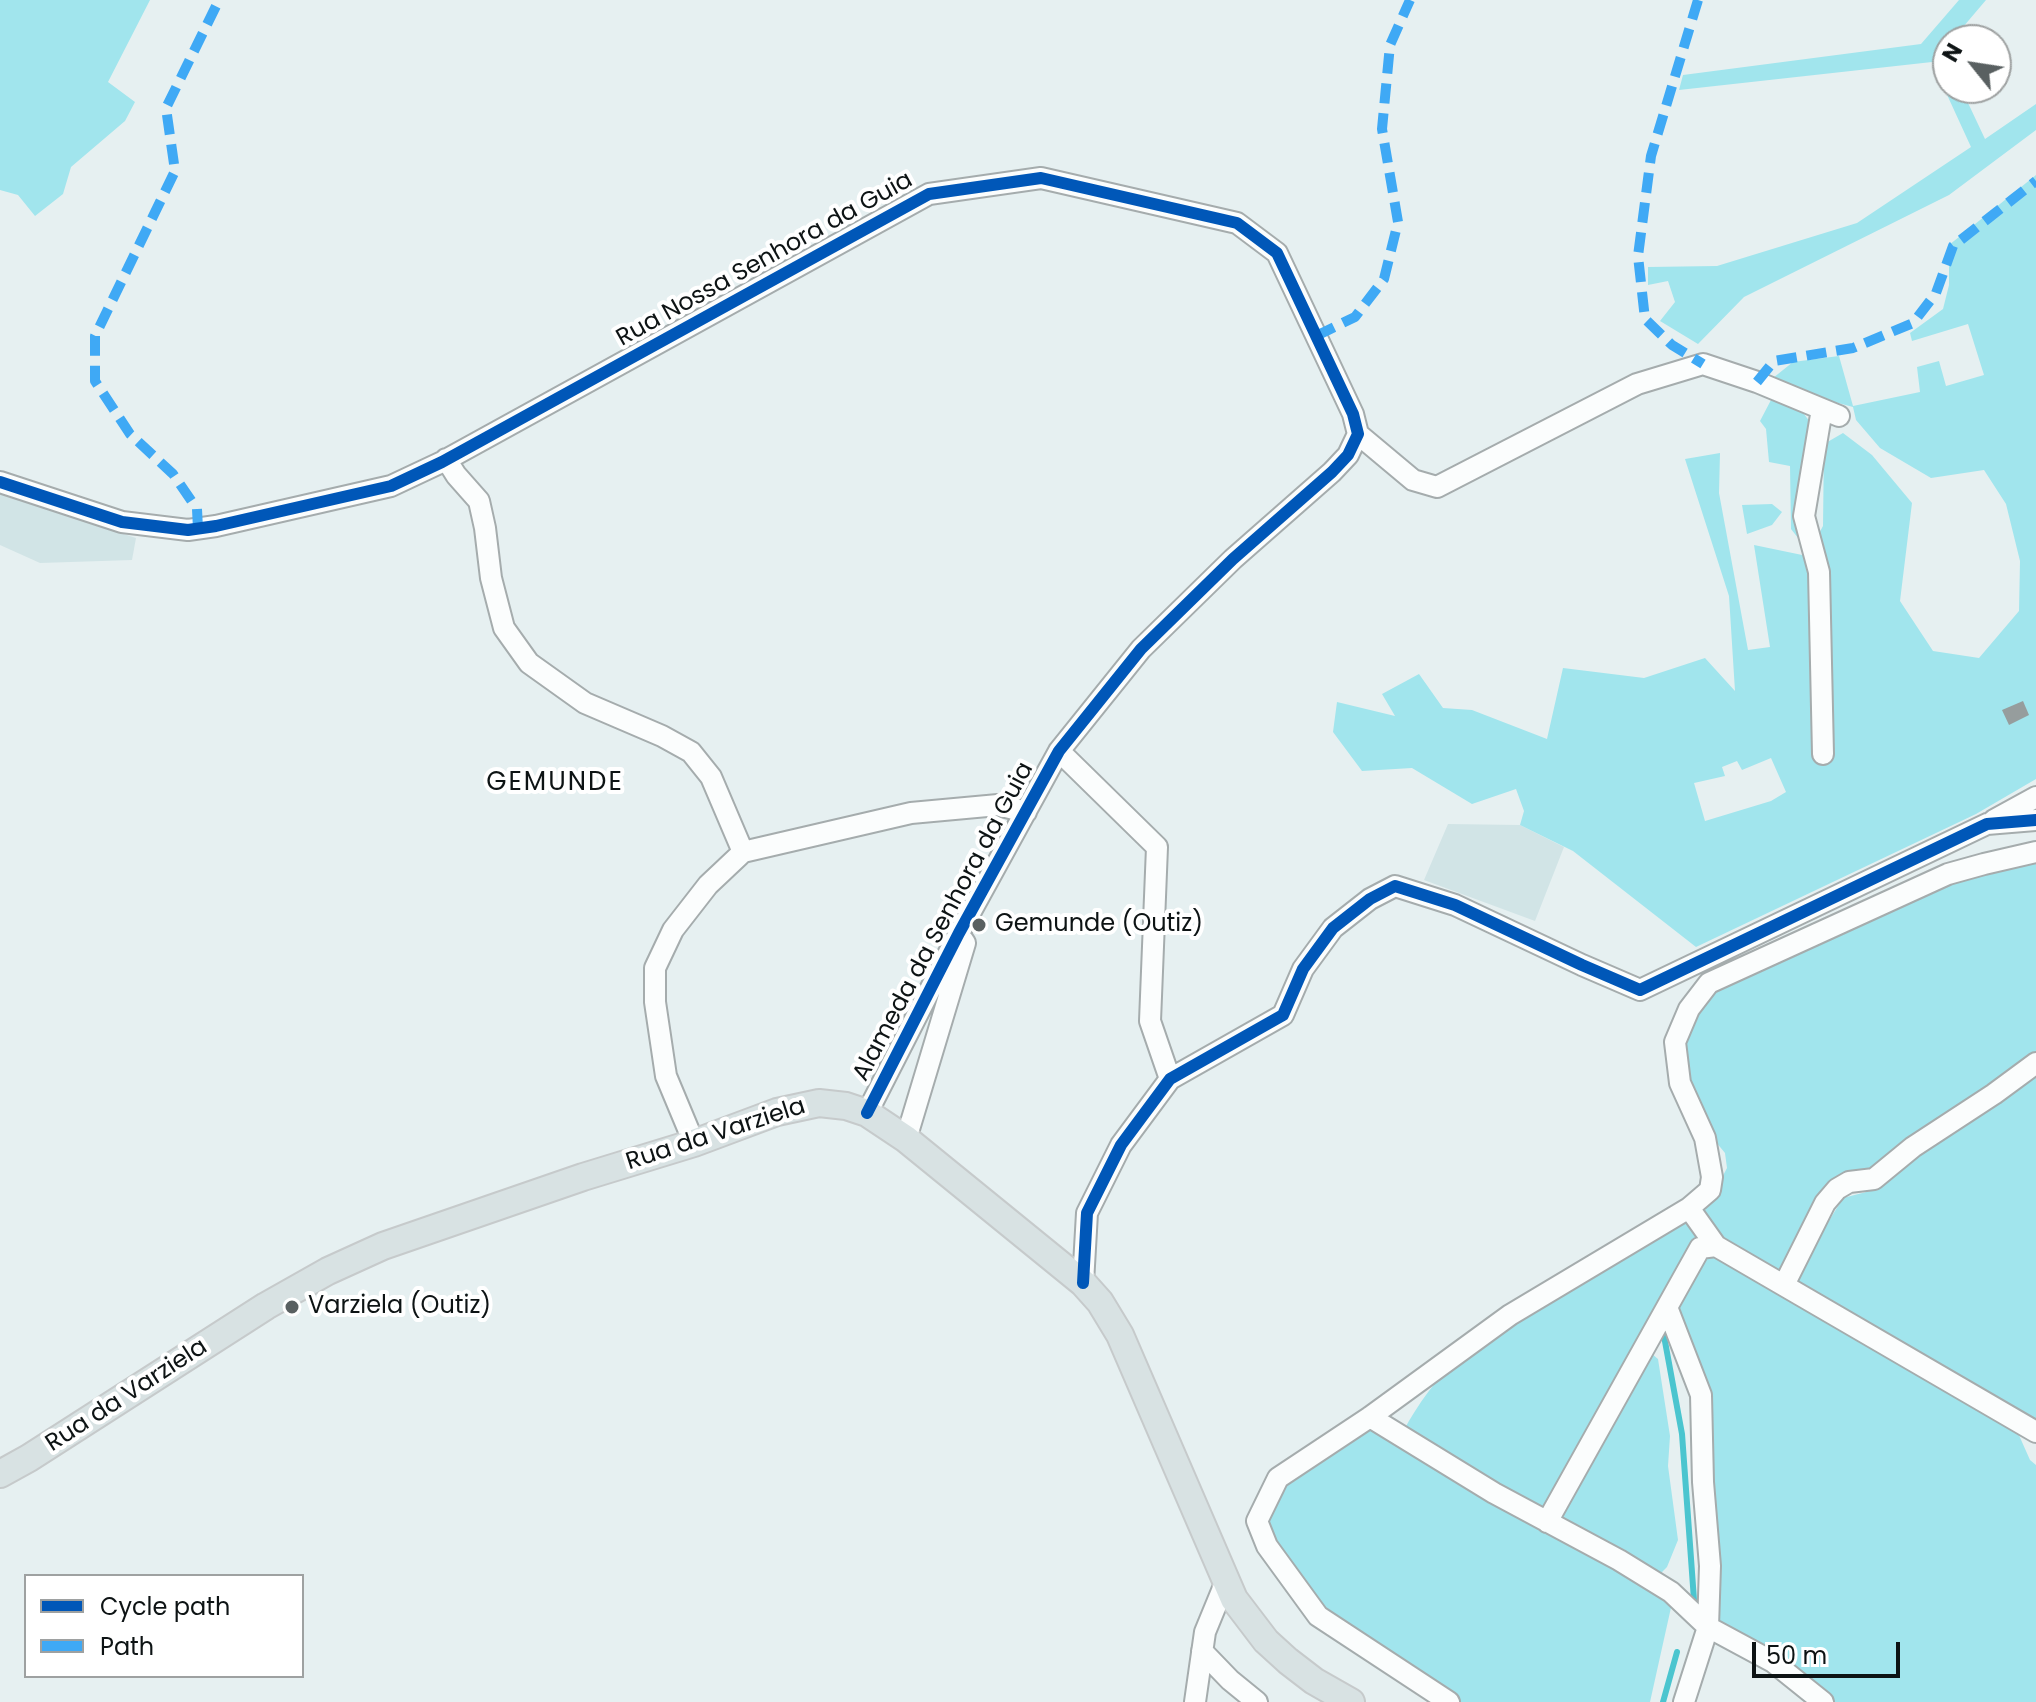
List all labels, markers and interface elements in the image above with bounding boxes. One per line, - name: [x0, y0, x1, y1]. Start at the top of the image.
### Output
- north arrow: [1932, 24, 2012, 104]
- text: N: [1935, 38, 1970, 68]
- street label: Rua Nossa Senhora da Guia: [612, 166, 918, 354]
- street label: Alameda da Senhora da Guia: [847, 758, 1041, 1086]
- district label: GEMUNDE: [486, 767, 624, 799]
- place label: Gemunde (Outiz): [995, 911, 1203, 939]
- marker: Gemunde (Outiz): [970, 916, 988, 934]
- street label: Rua da Varziela: [623, 1092, 809, 1178]
- place label: Varziela (Outiz): [308, 1293, 491, 1321]
- marker: Varziela (Outiz): [283, 1298, 301, 1316]
- street label: Rua da Varziela: [41, 1333, 213, 1459]
- legend: [24, 1574, 304, 1678]
- text: Cycle path: [100, 1590, 230, 1623]
- scale bar: [1756, 1626, 1904, 1676]
- text: Path: [100, 1630, 154, 1663]
- text: 50 m: [1766, 1639, 1827, 1672]

